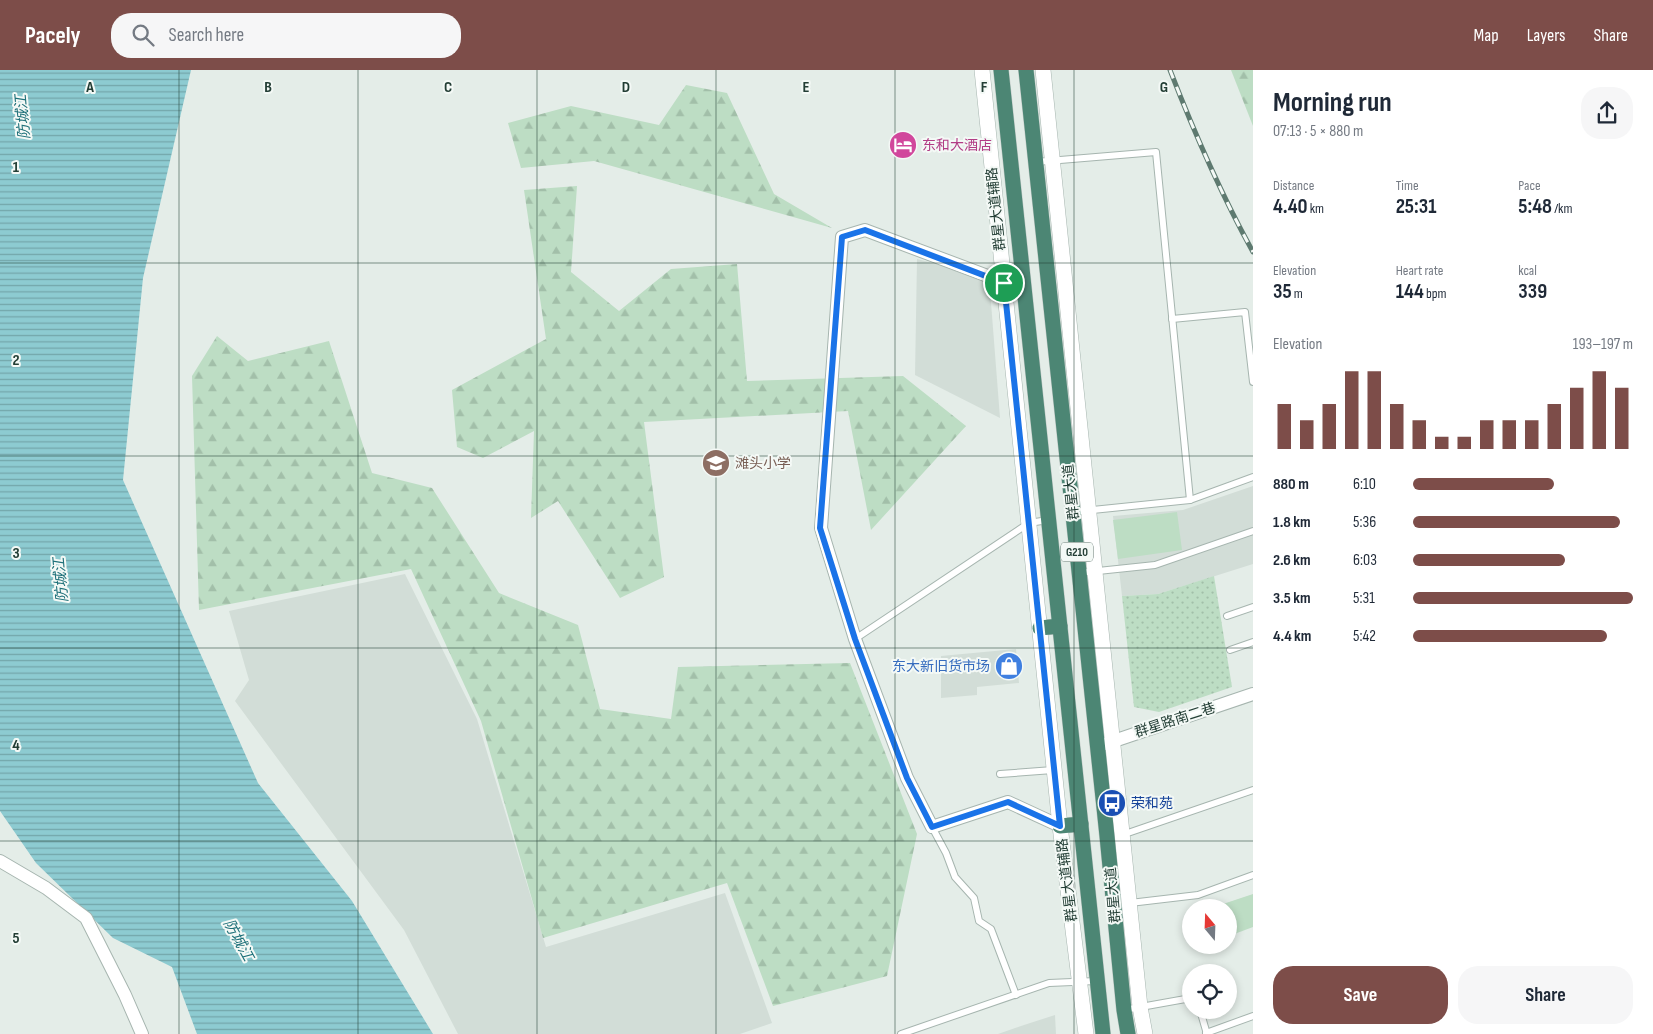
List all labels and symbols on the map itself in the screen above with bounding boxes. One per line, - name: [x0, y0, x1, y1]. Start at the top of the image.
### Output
- text: A: [85, 78, 94, 97]
- text: B: [264, 78, 272, 97]
- text: C: [444, 78, 452, 97]
- text: D: [622, 78, 630, 97]
- text: E: [803, 78, 810, 97]
- text: F: [981, 78, 988, 97]
- text: G: [1160, 78, 1168, 97]
- water label: 防城江: [11, 92, 34, 140]
- hotel icon: 东和大酒店: [888, 130, 918, 160]
- place label: 东和大酒店: [922, 137, 992, 154]
- text: 1: [13, 158, 20, 177]
- street label: 群星大道辅路: [983, 166, 1009, 252]
- pin: [983, 262, 1025, 304]
- text: 2: [12, 351, 20, 370]
- school or university icon: 滩头小学: [701, 448, 731, 478]
- place label: 滩头小学: [735, 455, 791, 472]
- street label: 群星大道: [1060, 463, 1082, 521]
- road number: G210: [1061, 542, 1093, 562]
- text: 3: [12, 544, 20, 563]
- water label: 防城江: [49, 555, 72, 603]
- shop icon: 东大新旧货市场: [994, 651, 1024, 681]
- place label: 东大新旧货市场: [892, 658, 990, 675]
- street label: 群星路南二巷: [1132, 699, 1218, 741]
- text: 4: [12, 736, 20, 755]
- bus stop icon: 荣和苑: [1097, 788, 1127, 818]
- place label: 荣和苑: [1131, 795, 1173, 812]
- street label: 群星大道辅路: [1053, 837, 1081, 923]
- street label: 群星大道: [1102, 866, 1124, 924]
- north arrow: [1182, 899, 1238, 954]
- water label: 防城江: [219, 916, 258, 966]
- text: 5: [12, 929, 20, 948]

